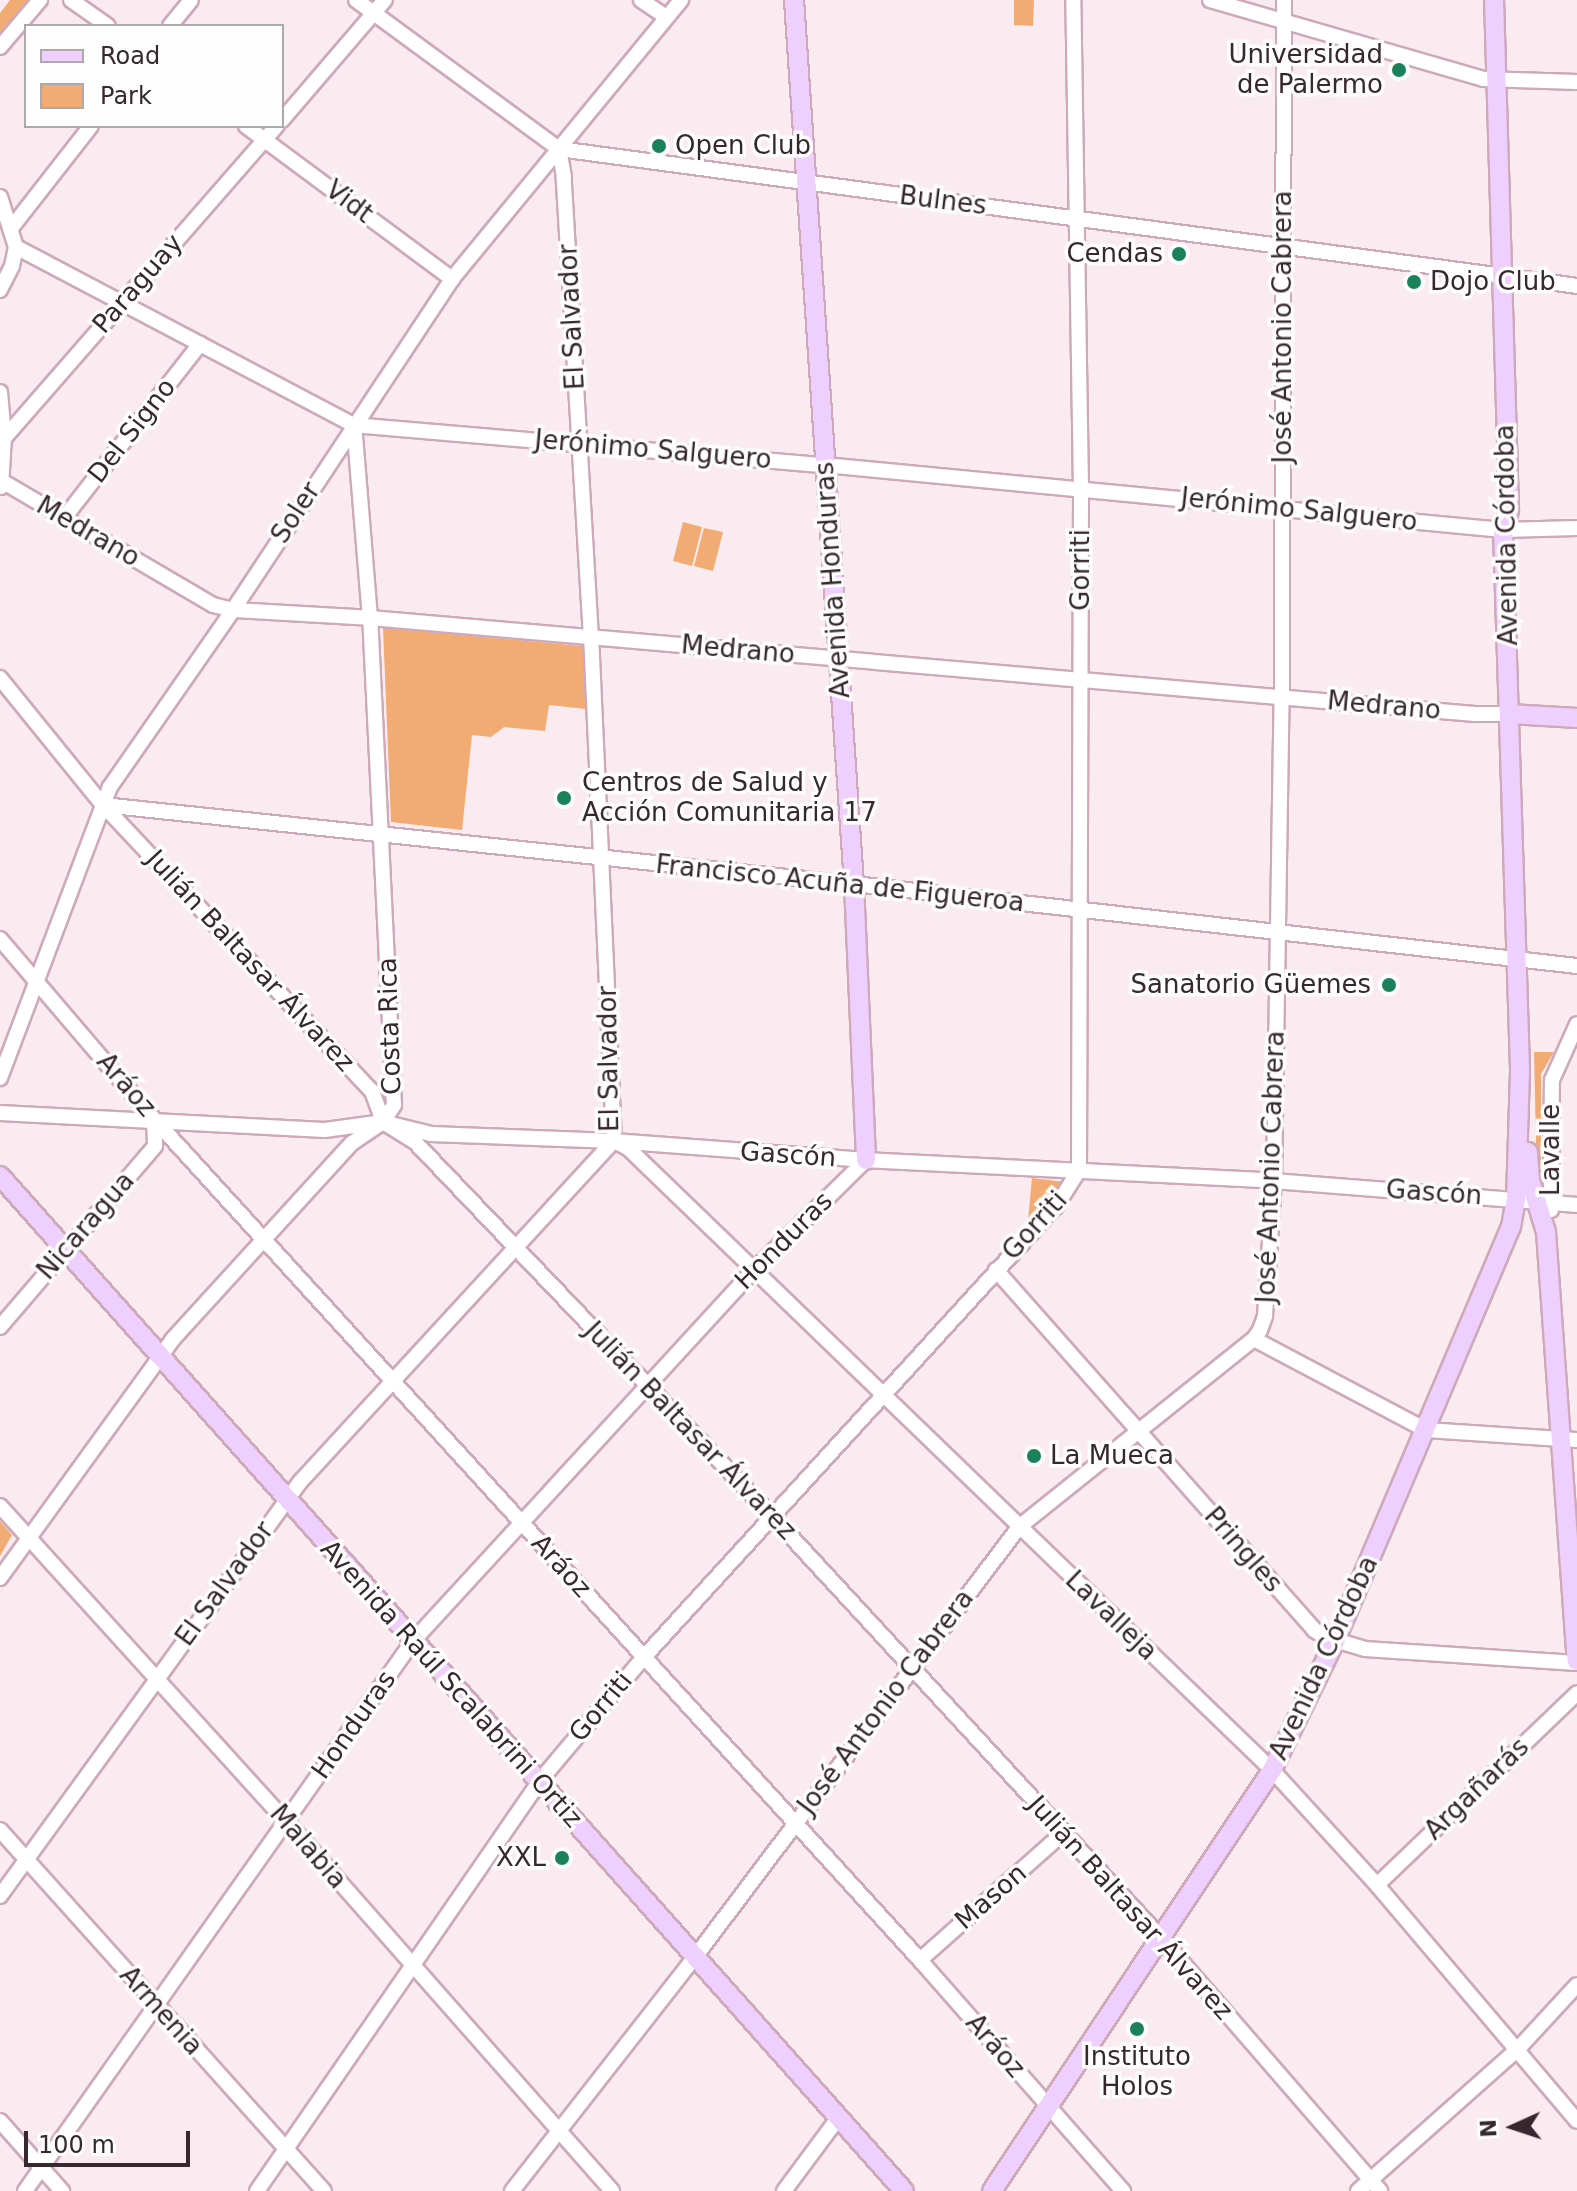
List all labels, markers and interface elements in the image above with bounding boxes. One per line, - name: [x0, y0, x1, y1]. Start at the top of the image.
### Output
- legend: [24, 24, 284, 128]
- place label: Universidad de Palermo: [1228, 39, 1383, 100]
- text: Road: [100, 42, 160, 70]
- marker: Universidad de Palermo: [1390, 61, 1408, 79]
- text: Park: [100, 82, 152, 110]
- place label: Open Club: [675, 130, 811, 162]
- marker: Open Club: [650, 137, 668, 155]
- street label: Vidt: [319, 174, 379, 230]
- street label: Bulnes: [898, 180, 988, 222]
- street label: José Antonio Cabrera: [1267, 191, 1299, 463]
- street label: Paraguay: [86, 228, 190, 340]
- place label: Cendas: [1066, 238, 1163, 270]
- street label: El Salvador: [553, 243, 591, 391]
- marker: Cendas: [1170, 245, 1188, 263]
- place label: Dojo Club: [1430, 266, 1556, 298]
- marker: Dojo Club: [1405, 273, 1423, 291]
- street label: Del Signo: [81, 372, 183, 490]
- street label: Jerónimo Salguero: [533, 424, 773, 476]
- street label: Avenida Córdoba: [1489, 424, 1525, 646]
- street label: Avenida Honduras: [809, 461, 857, 699]
- street label: Soler: [265, 477, 327, 549]
- street label: Jerónimo Salguero: [1179, 482, 1419, 538]
- street label: Medrano: [31, 490, 145, 574]
- street label: Gorriti: [1065, 529, 1097, 611]
- street label: Medrano: [680, 629, 796, 671]
- street label: Medrano: [1326, 685, 1442, 727]
- place label: Centros de Salud y Acción Comunitaria 17: [582, 767, 877, 828]
- marker: Centros de Salud y Acción Comunitaria 17: [553, 787, 575, 809]
- street label: Julián Baltasar Álvarez: [139, 844, 361, 1078]
- street label: Francisco Acuña de Figueroa: [654, 849, 1026, 919]
- street label: Costa Rica: [372, 957, 408, 1095]
- place label: Sanatorio Güemes: [1130, 969, 1371, 1001]
- marker: Sanatorio Güemes: [1378, 974, 1400, 996]
- street label: El Salvador: [592, 986, 626, 1132]
- street label: José Antonio Cabrera: [1251, 1030, 1291, 1304]
- street label: Aráoz: [90, 1047, 162, 1123]
- street label: Lavalle: [1535, 1104, 1567, 1196]
- street label: Gascón: [739, 1136, 837, 1174]
- street label: Nicaragua: [31, 1166, 141, 1286]
- street label: Gascón: [1385, 1174, 1483, 1212]
- street label: Gorriti: [996, 1185, 1074, 1267]
- street label: Honduras: [729, 1186, 839, 1296]
- street label: Julián Baltasar Álvarez: [578, 1316, 802, 1546]
- place label: La Mueca: [1050, 1440, 1174, 1472]
- marker: La Mueca: [1025, 1447, 1043, 1465]
- street label: Pringles: [1197, 1501, 1289, 1599]
- street label: El Salvador: [169, 1516, 281, 1652]
- street label: Aráoz: [525, 1528, 597, 1604]
- street label: Avenida Raúl Scalabrini Ortiz: [314, 1534, 588, 1834]
- street label: Avenida Córdoba: [1263, 1551, 1385, 1765]
- street label: Lavalleja: [1059, 1565, 1163, 1667]
- street label: José Antonio Cabrera: [791, 1584, 981, 1820]
- street label: Honduras: [305, 1665, 403, 1785]
- street label: Gorriti: [563, 1666, 639, 1748]
- street label: Argañarás: [1418, 1732, 1536, 1846]
- street label: Julián Baltasar Álvarez: [1021, 1789, 1239, 2027]
- street label: Malabia: [263, 1799, 353, 1895]
- place label: XXL: [496, 1842, 546, 1874]
- marker: XXL: [553, 1849, 571, 1867]
- street label: Mason: [949, 1858, 1033, 1936]
- street label: Armenia: [113, 1960, 209, 2062]
- street label: Aráoz: [959, 2008, 1031, 2084]
- marker: Instituto Holos: [1128, 2020, 1146, 2038]
- place label: Instituto Holos: [1083, 2041, 1191, 2102]
- north arrow: [1473, 2087, 1553, 2167]
- scale bar: [28, 2115, 194, 2165]
- text: N: [1476, 2118, 1501, 2138]
- text: 100 m: [38, 2131, 115, 2159]

